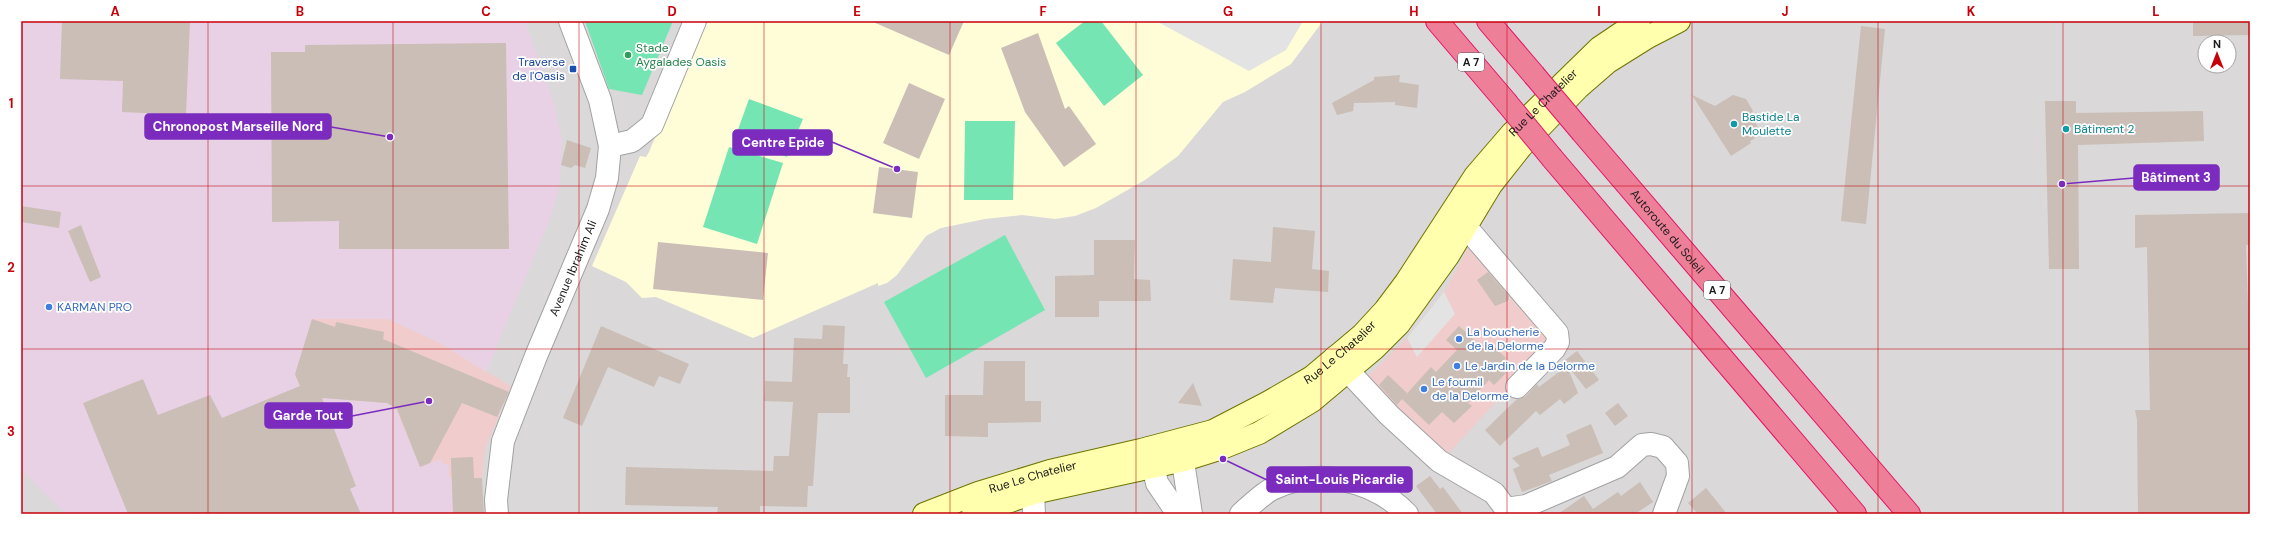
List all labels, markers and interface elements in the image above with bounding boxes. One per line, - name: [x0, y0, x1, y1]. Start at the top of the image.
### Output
- text: A: [110, 3, 120, 20]
- text: B: [296, 3, 304, 20]
- text: C: [481, 3, 491, 20]
- text: D: [667, 3, 677, 20]
- text: E: [853, 3, 861, 20]
- text: F: [1039, 3, 1047, 20]
- text: G: [1223, 3, 1233, 20]
- text: H: [1409, 3, 1419, 20]
- text: I: [1597, 3, 1601, 20]
- text: J: [1781, 3, 1789, 20]
- text: K: [1967, 3, 1976, 20]
- text: L: [2152, 3, 2160, 20]
- north arrow: [2197, 34, 2237, 74]
- text: N: [2213, 37, 2221, 51]
- place label: Stade Aygalades Oasis: [636, 40, 726, 70]
- marker: Stade Aygalades Oasis: [623, 50, 633, 60]
- road number: A 7: [1458, 53, 1484, 71]
- place label: Traverse de l'Oasis: [512, 54, 565, 84]
- marker: Traverse de l'Oasis: [568, 64, 578, 74]
- street label: Rue Le Chatelier: [1505, 65, 1581, 140]
- text: 1: [9, 95, 13, 112]
- place label: Bastide La Moulette: [1742, 109, 1800, 139]
- callout: Chronopost Marseille Nord: [145, 114, 331, 139]
- text: Chronopost Marseille Nord: [153, 118, 323, 135]
- marker: Bastide La Moulette: [1729, 119, 1739, 129]
- place label: Bâtiment 2: [2074, 121, 2134, 137]
- marker: Bâtiment 2: [2061, 124, 2071, 134]
- callout: Centre Epide: [733, 130, 832, 155]
- text: Centre Epide: [741, 134, 825, 151]
- callout: Bâtiment 3: [2134, 165, 2219, 190]
- text: Bâtiment 3: [2141, 169, 2211, 186]
- street label: Autoroute du Soleil: [1627, 186, 1708, 277]
- street label: Avenue Ibrahim Ali: [546, 218, 600, 319]
- text: 2: [7, 259, 15, 276]
- road number: A 7: [1704, 281, 1730, 299]
- place label: KARMAN PRO: [57, 299, 132, 315]
- marker: KARMAN PRO: [44, 302, 54, 312]
- street label: Rue Le Chatelier: [1301, 317, 1380, 388]
- place label: La boucherie de la Delorme: [1467, 324, 1544, 354]
- marker: La boucherie de la Delorme: [1454, 334, 1464, 344]
- place label: Le Jardin de la Delorme: [1465, 358, 1595, 374]
- marker: Le Jardin de la Delorme: [1452, 361, 1462, 371]
- place label: Le fournil de la Delorme: [1432, 374, 1509, 404]
- marker: Le fournil de la Delorme: [1419, 384, 1429, 394]
- callout: Garde Tout: [265, 403, 352, 428]
- text: Garde Tout: [273, 407, 343, 424]
- text: 3: [7, 423, 15, 440]
- street label: Rue Le Chatelier: [987, 457, 1079, 497]
- callout: Saint-Louis Picardie: [1267, 467, 1412, 492]
- text: Saint-Louis Picardie: [1276, 471, 1405, 488]

